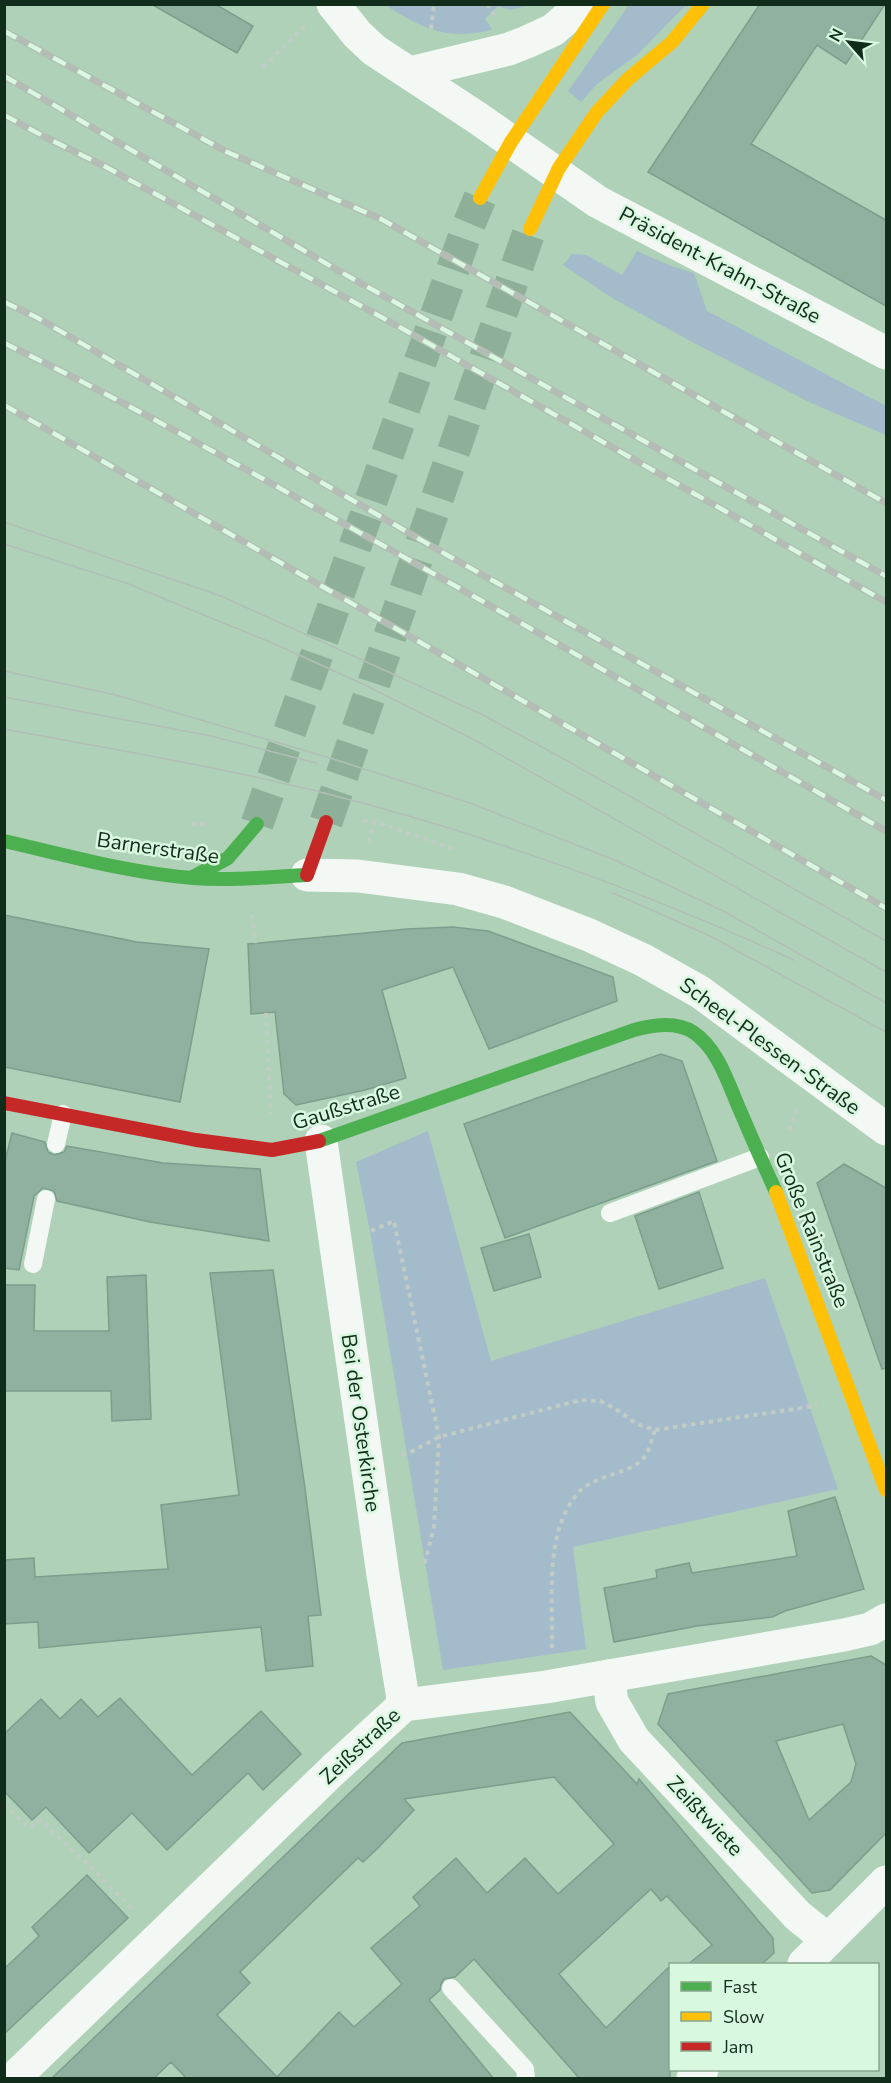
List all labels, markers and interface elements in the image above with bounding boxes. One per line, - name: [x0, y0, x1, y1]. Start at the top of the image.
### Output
- north arrow: [819, 12, 879, 72]
- text: N: [824, 25, 849, 46]
- street label: Präsident-Krahn-Straße: [614, 200, 826, 330]
- street label: Barnerstraße: [95, 826, 221, 870]
- street label: Scheel-Plessen-Straße: [674, 971, 866, 1121]
- street label: Gaußstraße: [289, 1077, 403, 1137]
- street label: Große Rainstraße: [768, 1148, 856, 1312]
- street label: Bei der Osterkirche: [335, 1332, 387, 1514]
- street label: Zeißstraße: [314, 1701, 406, 1791]
- street label: Zeißtwiete: [661, 1770, 749, 1862]
- legend: [669, 1963, 879, 2071]
- text: Fast: [723, 1975, 758, 1999]
- text: Slow: [723, 2005, 764, 2029]
- text: Jam: [722, 2035, 754, 2059]

